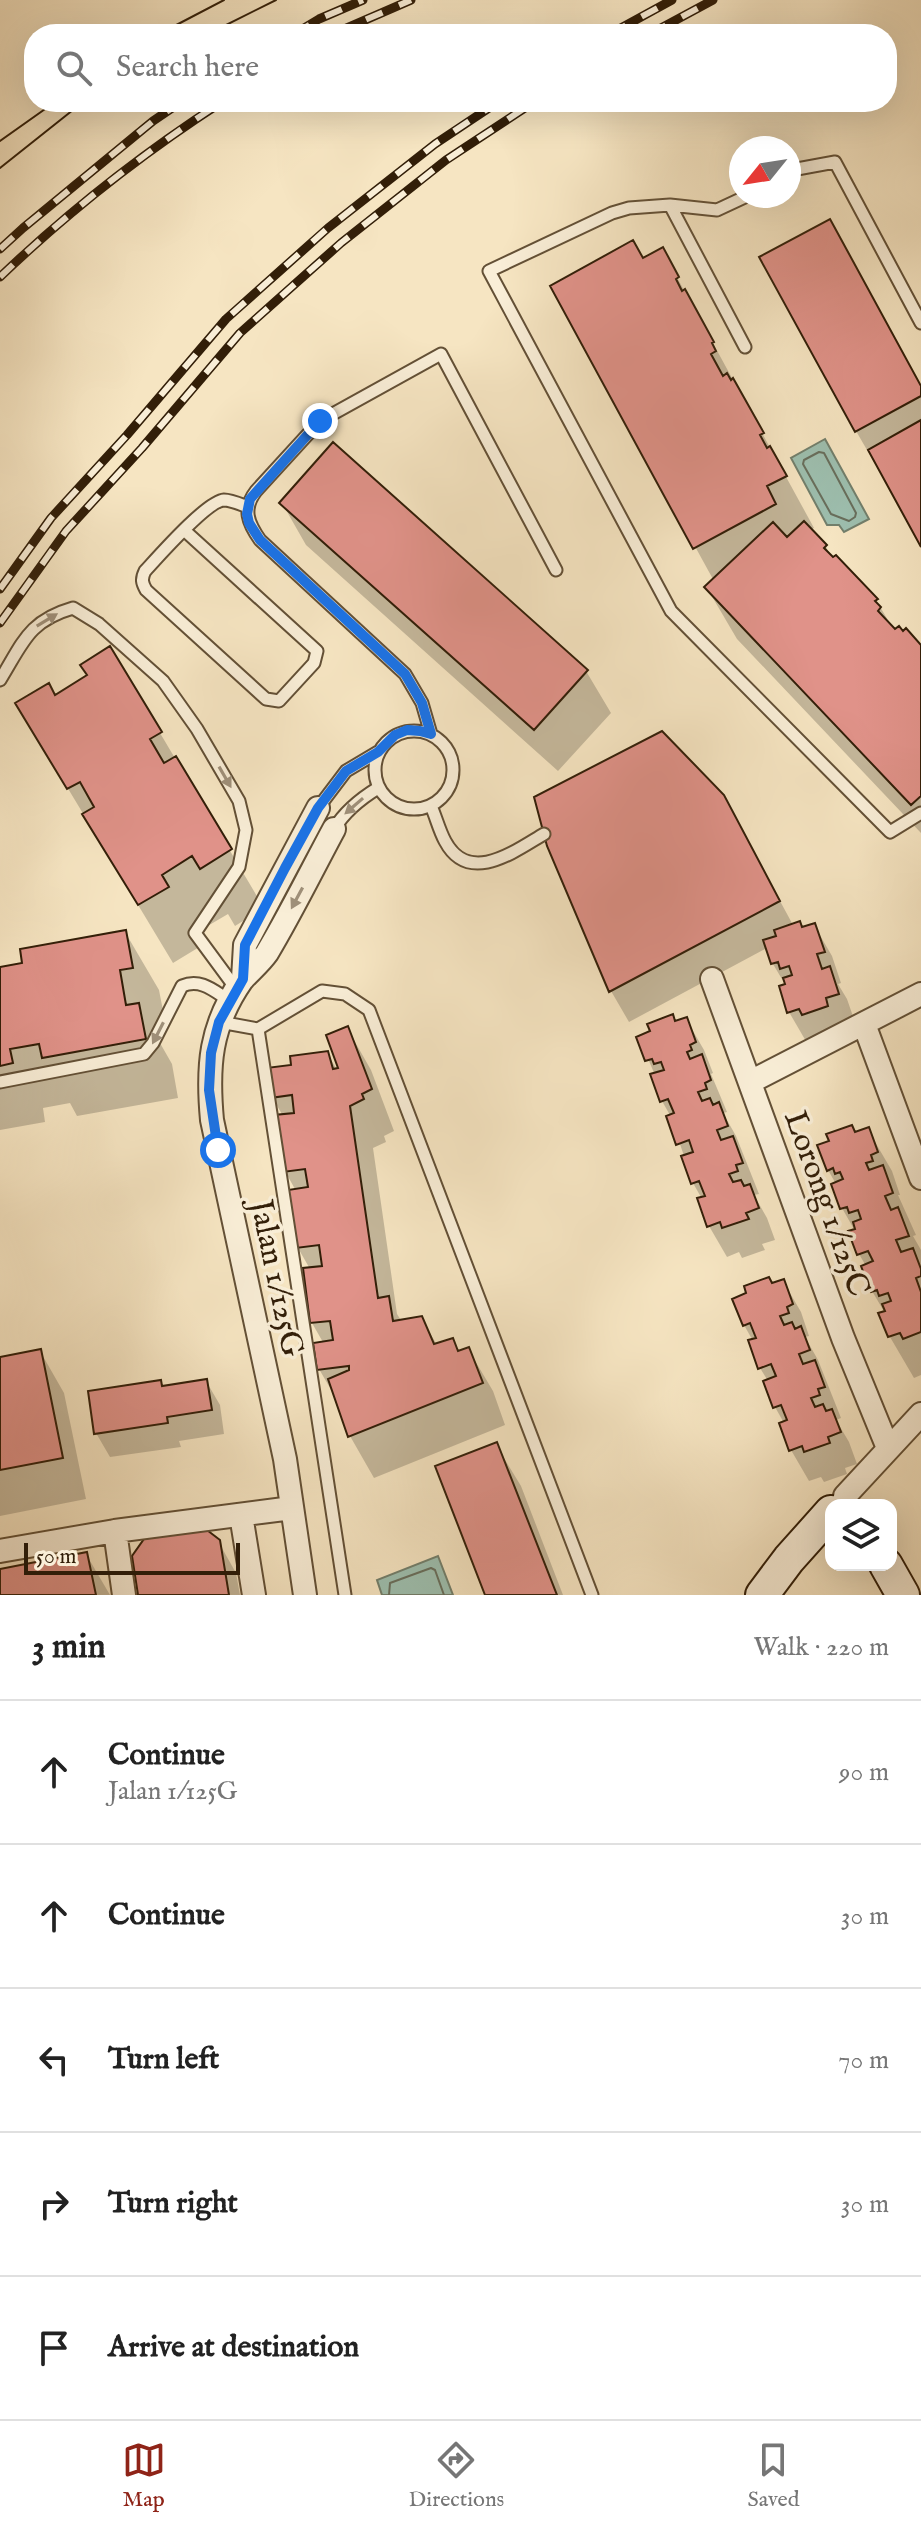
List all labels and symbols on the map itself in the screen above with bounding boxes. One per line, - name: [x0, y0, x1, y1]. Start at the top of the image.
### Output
- north arrow: [729, 136, 801, 208]
- route end: [302, 403, 338, 439]
- one-way arrow: [36, 612, 57, 627]
- one-way arrow: [218, 766, 232, 789]
- one-way arrow: [344, 797, 364, 814]
- one-way arrow: [290, 886, 303, 909]
- one-way arrow: [151, 1021, 165, 1044]
- street label: Lorong 1/125C: [773, 1105, 878, 1302]
- route start: [200, 1132, 236, 1168]
- street label: Jalan 1/125G: [238, 1193, 312, 1361]
- scale bar: [24, 1539, 240, 1575]

